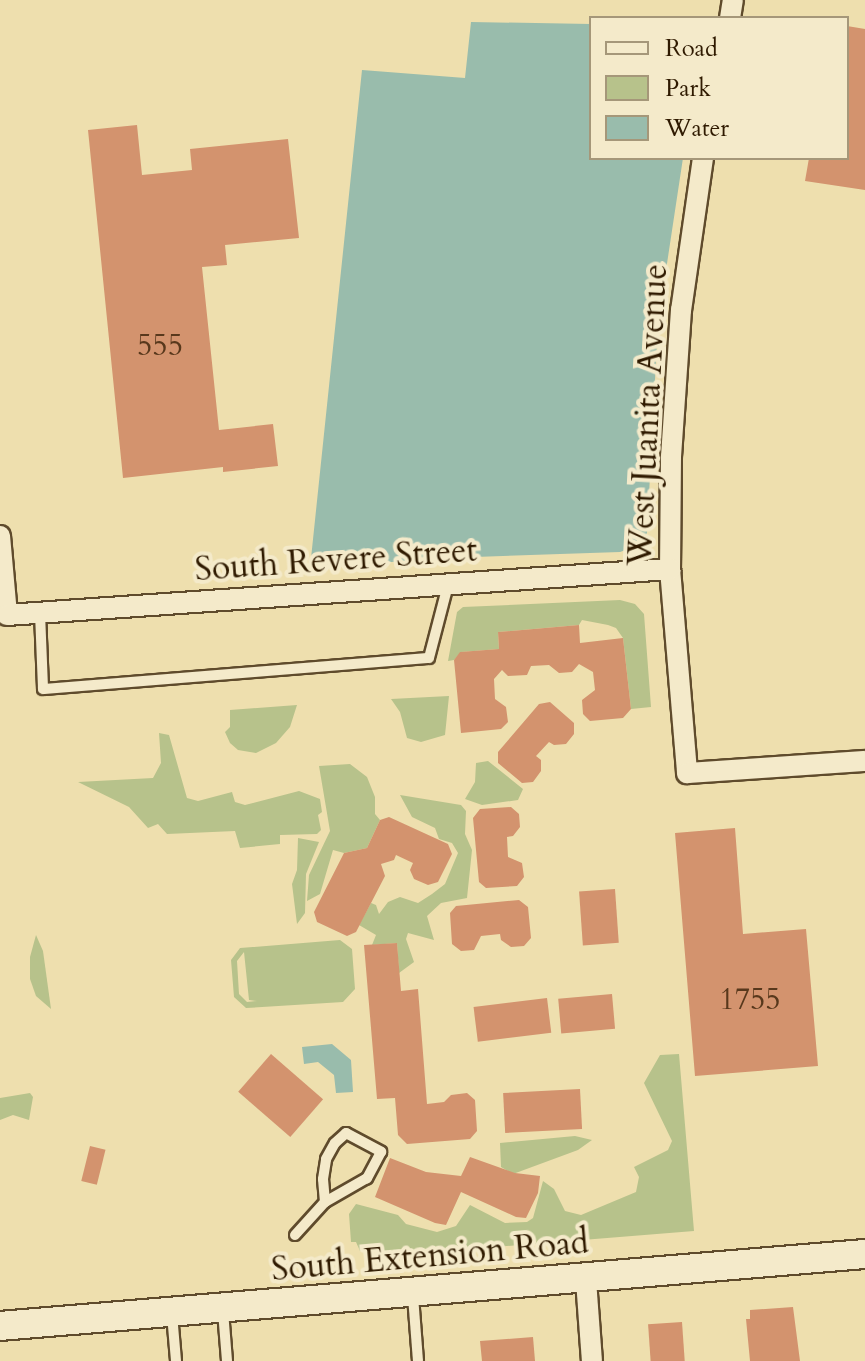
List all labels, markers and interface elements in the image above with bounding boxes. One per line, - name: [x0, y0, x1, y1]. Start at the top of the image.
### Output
- legend: [589, 16, 849, 160]
- text: Road: [665, 32, 718, 65]
- text: Park: [665, 72, 711, 105]
- text: Water: [665, 112, 729, 145]
- street label: West Juanita Avenue: [620, 263, 676, 567]
- house number: 555: [137, 328, 183, 364]
- street label: South Revere Street: [193, 530, 479, 590]
- house number: 1755: [719, 982, 781, 1018]
- street label: South Extension Road: [270, 1222, 590, 1290]

